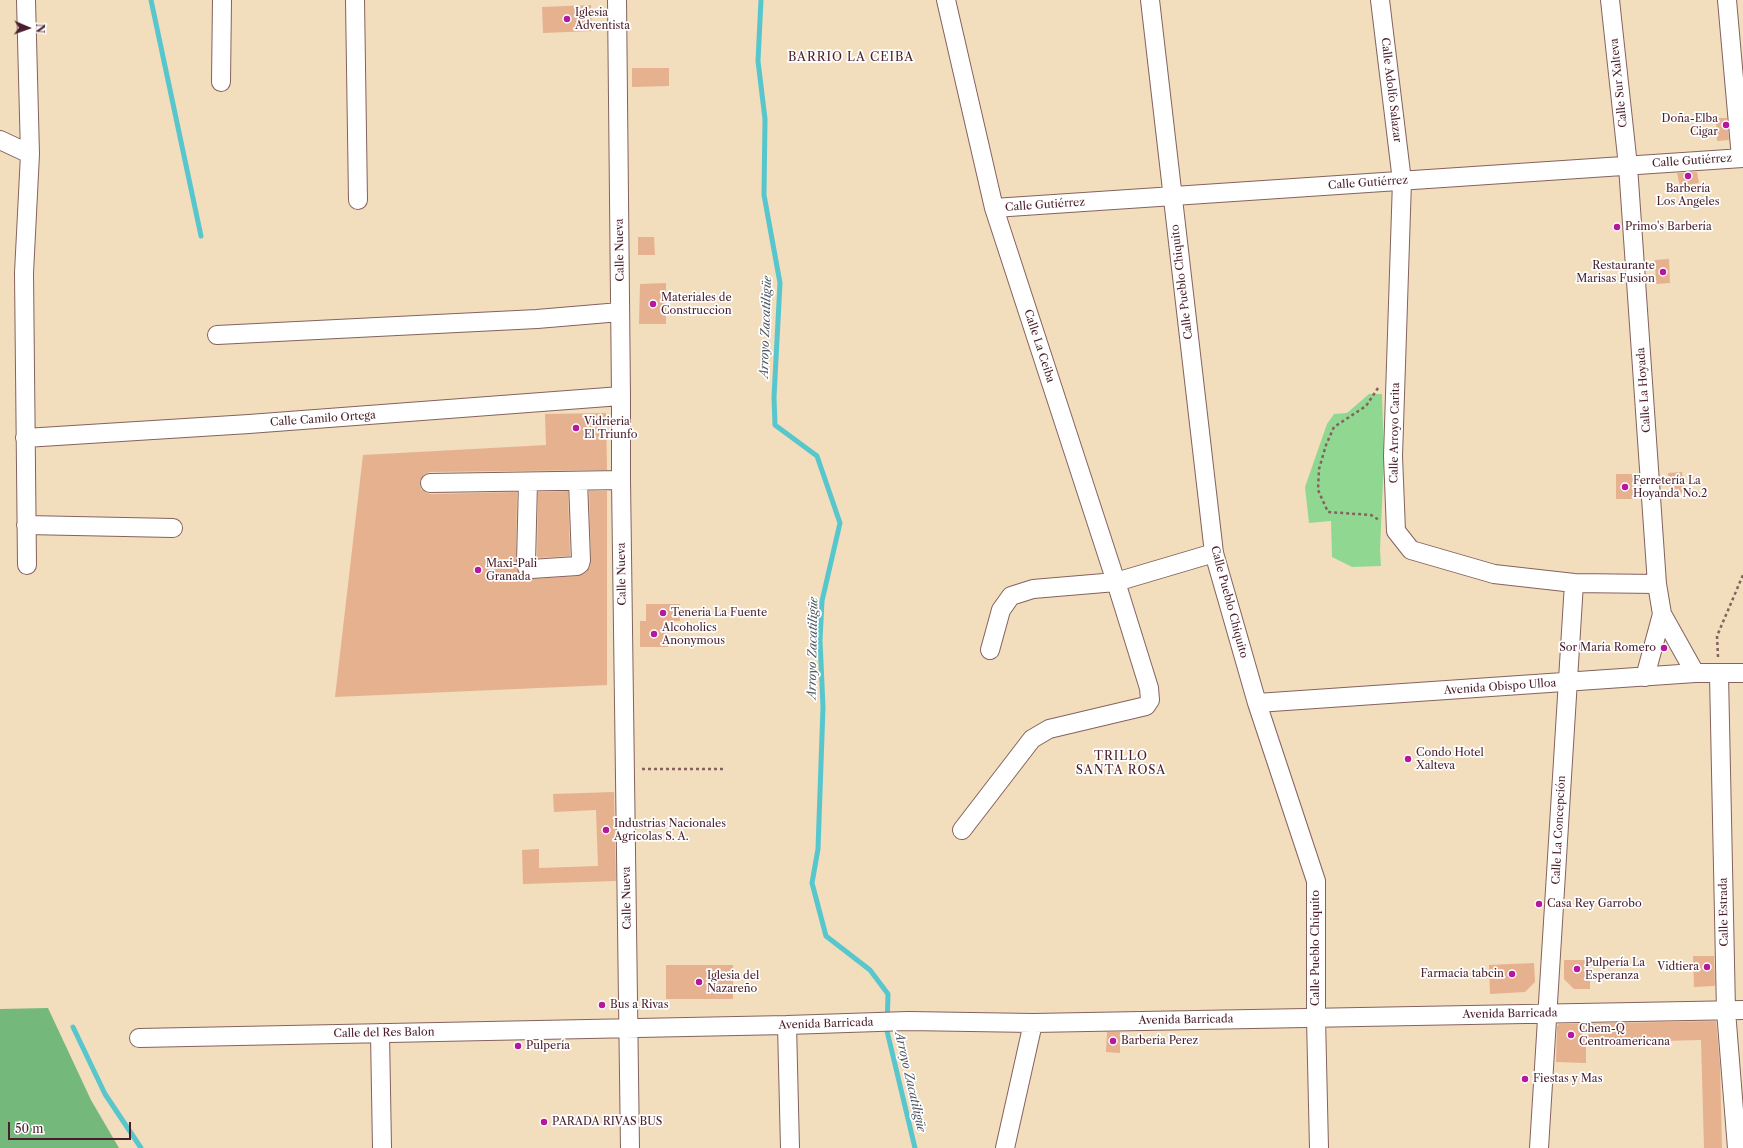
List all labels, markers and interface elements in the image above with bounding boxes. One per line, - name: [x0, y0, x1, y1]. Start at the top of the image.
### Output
- place label: Iglesia Adventista: [575, 6, 630, 32]
- north arrow: [8, 8, 48, 48]
- marker: Iglesia Adventista: [562, 14, 572, 24]
- text: N: [33, 23, 47, 33]
- street label: Calle Adolfo Salazar: [1378, 37, 1404, 143]
- street label: Calle Sur Xalteva: [1608, 38, 1630, 128]
- district label: BARRIO LA CEIBA: [788, 51, 914, 65]
- place label: Doña-Elba Cigar: [1662, 112, 1718, 138]
- marker: Doña-Elba Cigar: [1721, 120, 1731, 130]
- street label: Calle Gutiérrez: [1652, 152, 1732, 170]
- marker: Barbería Los Angeles: [1683, 171, 1693, 181]
- street label: Calle Gutiérrez: [1328, 174, 1408, 192]
- place label: Barbería Los Angeles: [1657, 182, 1719, 208]
- street label: Calle Gutiérrez: [1005, 196, 1085, 214]
- street label: Calle Nueva: [613, 218, 627, 282]
- place label: Primo's Barbería: [1625, 220, 1712, 234]
- marker: Primo's Barbería: [1612, 222, 1622, 232]
- street label: Calle Pueblo Chiquito: [1168, 224, 1196, 340]
- place label: Restaurante Marisas Fusion: [1576, 259, 1655, 285]
- marker: Restaurante Marisas Fusion: [1658, 267, 1668, 277]
- water label: Arroyo Zacatiligüe: [757, 276, 775, 378]
- place label: Materiales de Construccion: [661, 291, 732, 317]
- marker: Materiales de Construccion: [648, 299, 658, 309]
- street label: Calle La Ceiba: [1021, 308, 1057, 384]
- street label: Calle La Hoyada: [1634, 347, 1654, 433]
- street label: Calle Arroyo Carita: [1388, 382, 1402, 484]
- street label: Calle Camilo Ortega: [270, 409, 376, 429]
- place label: Vidrieria El Triunfo: [584, 415, 638, 441]
- marker: Vidrieria El Triunfo: [571, 423, 581, 433]
- place label: Ferretería La Hoyanda No.2: [1633, 474, 1707, 500]
- marker: Ferretería La Hoyanda No.2: [1620, 482, 1630, 492]
- street label: Calle Nueva: [615, 542, 629, 606]
- street label: Calle Pueblo Chiquito: [1208, 544, 1250, 660]
- place label: Maxi-Pali Granada: [486, 557, 537, 583]
- marker: Maxi-Pali Granada: [473, 565, 483, 575]
- water label: Arroyo Zacatiligüe: [805, 597, 821, 699]
- place label: Teneria La Fuente: [671, 606, 767, 620]
- marker: Teneria La Fuente: [658, 608, 668, 618]
- place label: Alcoholics Anonymous: [662, 621, 725, 647]
- marker: Alcoholics Anonymous: [649, 629, 659, 639]
- place label: Sor María Romero: [1559, 641, 1656, 655]
- marker: Sor María Romero: [1659, 643, 1669, 653]
- street label: Avenida Obispo Ulloa: [1443, 676, 1557, 698]
- place label: Condo Hotel Xalteva: [1416, 746, 1484, 772]
- district label: TRILLO SANTA ROSA: [1076, 750, 1166, 778]
- marker: Condo Hotel Xalteva: [1403, 754, 1413, 764]
- street label: Calle La Concepción: [1550, 775, 1568, 885]
- place label: Industrias Nacionales Agricolas S. A.: [614, 817, 726, 843]
- marker: Industrias Nacionales Agricolas S. A.: [601, 825, 611, 835]
- street label: Calle Nueva: [620, 866, 634, 930]
- street label: Calle Estrada: [1717, 877, 1731, 947]
- street label: Calle Pueblo Chiquito: [1309, 890, 1323, 1006]
- place label: Casa Rey Garrobo: [1547, 897, 1642, 911]
- marker: Casa Rey Garrobo: [1534, 899, 1544, 909]
- place label: Pulpería La Esperanza: [1585, 956, 1645, 982]
- place label: Vidtiera: [1657, 960, 1699, 974]
- marker: Vidtiera: [1702, 962, 1712, 972]
- marker: Pulpería La Esperanza: [1572, 964, 1582, 974]
- place label: Farmacia tabcin: [1421, 967, 1504, 981]
- place label: Iglesia del Nazareño: [707, 969, 759, 995]
- marker: Farmacia tabcin: [1507, 969, 1517, 979]
- marker: Iglesia del Nazareño: [694, 977, 704, 987]
- place label: Bus a Rivas: [610, 998, 668, 1012]
- marker: Bus a Rivas: [597, 1000, 607, 1010]
- street label: Avenida Barricada: [1462, 1007, 1558, 1021]
- street label: Avenida Barricada: [1138, 1013, 1234, 1027]
- street label: Avenida Barricada: [778, 1016, 874, 1032]
- place label: Chem-Q Centroamericana: [1579, 1022, 1670, 1048]
- street label: Calle del Res Balon: [333, 1026, 435, 1040]
- water label: Arroyo Zacatiligüe: [891, 1030, 929, 1134]
- marker: Chem-Q Centroamericana: [1566, 1030, 1576, 1040]
- place label: Barbería Perez: [1121, 1034, 1198, 1048]
- marker: Barbería Perez: [1108, 1036, 1118, 1046]
- place label: Pulpería: [526, 1039, 570, 1053]
- marker: Pulpería: [513, 1041, 523, 1051]
- place label: Fiestas y Mas: [1533, 1072, 1602, 1086]
- marker: Fiestas y Mas: [1520, 1074, 1530, 1084]
- scale bar: [10, 1114, 133, 1140]
- place label: PARADA RIVAS BUS: [552, 1115, 662, 1129]
- marker: PARADA RIVAS BUS: [539, 1117, 549, 1127]
- text: 50 m: [15, 1121, 44, 1136]

